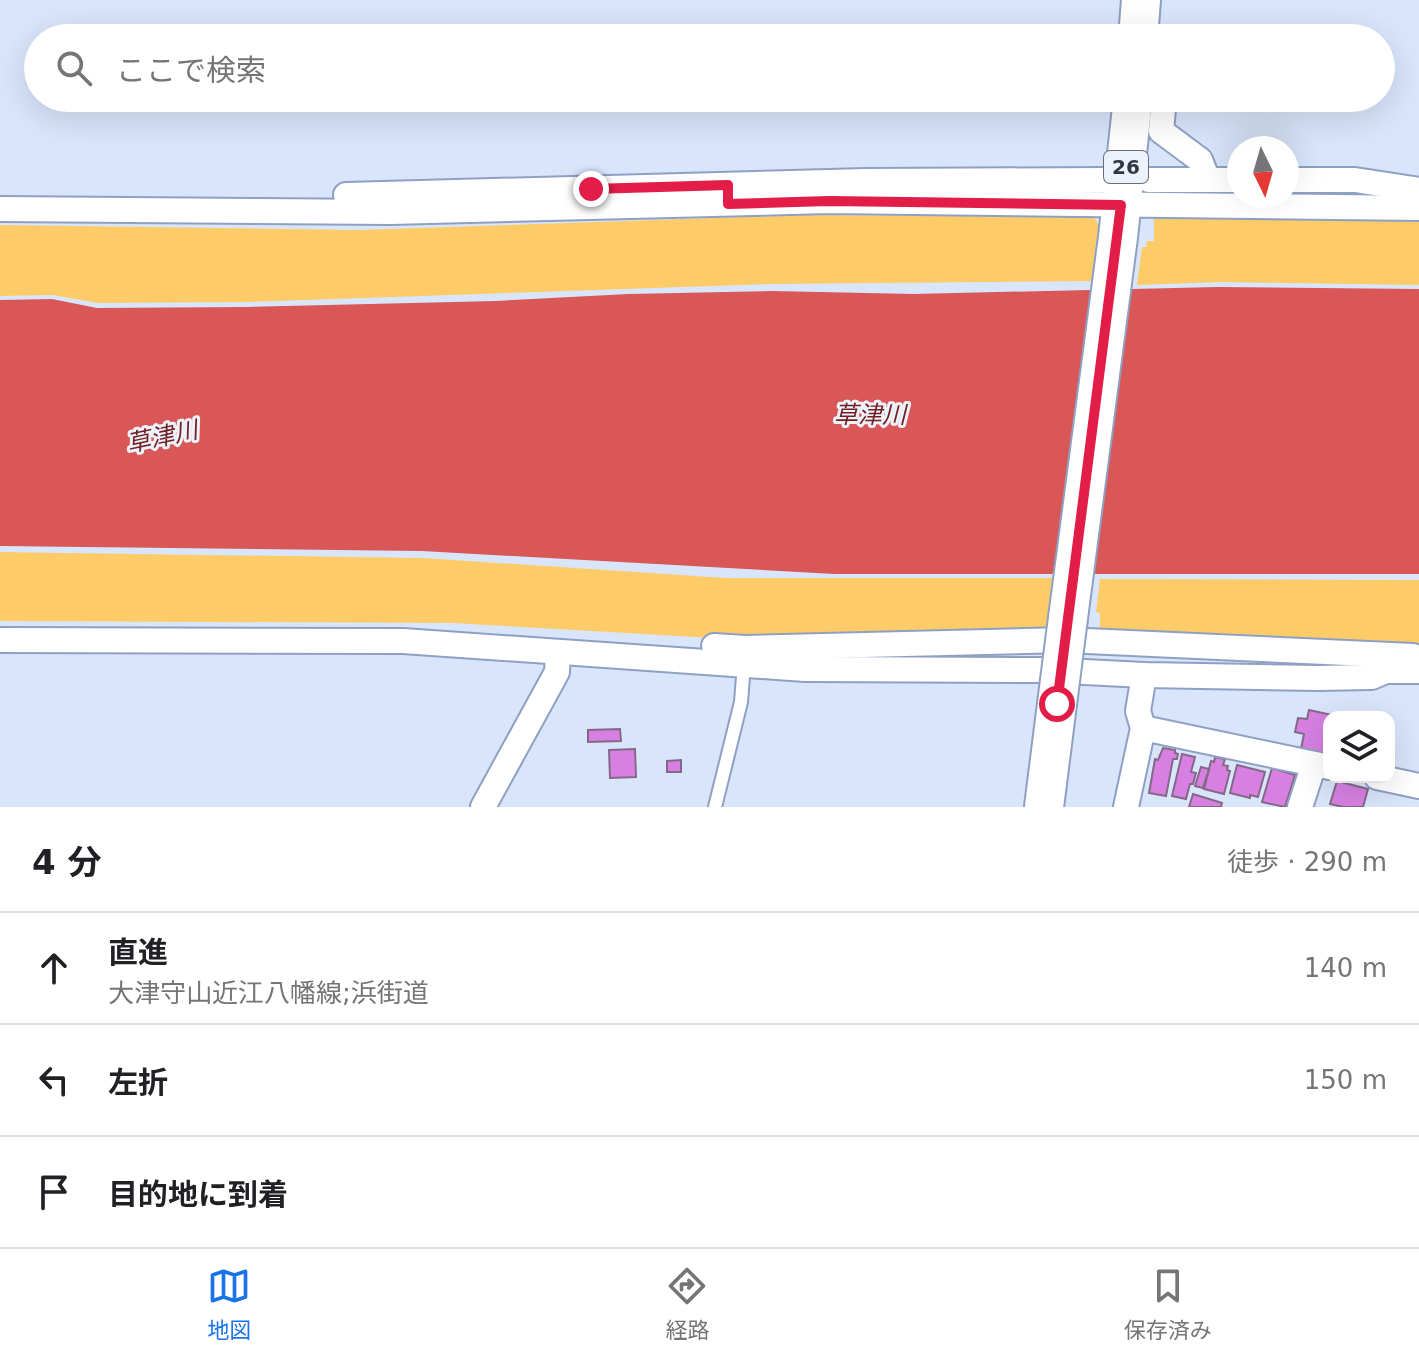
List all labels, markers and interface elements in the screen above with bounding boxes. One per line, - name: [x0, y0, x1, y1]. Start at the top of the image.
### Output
- search box: [24, 24, 1395, 112]
- icon: search: [52, 46, 96, 90]
- text: ここで検索: [116, 53, 266, 88]
- north arrow: [1227, 136, 1299, 208]
- road number: 26: [1104, 151, 1148, 183]
- route end: [573, 171, 609, 207]
- water label: 草津川: [834, 401, 909, 429]
- water label: 草津川: [124, 415, 203, 458]
- route start: [1039, 686, 1075, 722]
- map controls: [1323, 711, 1395, 783]
- button: layers: [1323, 711, 1395, 783]
- text: 4 分: [32, 842, 102, 882]
- text: 徒歩 · 290 m: [1227, 847, 1387, 877]
- text: 直進: [108, 935, 168, 970]
- icon: ahead: [32, 946, 76, 990]
- text: 140 m: [1304, 953, 1387, 983]
- text: 大津守山近江八幡線;浜街道: [108, 978, 429, 1008]
- icon: left: [32, 1058, 76, 1102]
- text: 左折: [108, 1065, 168, 1100]
- text: 150 m: [1304, 1065, 1387, 1095]
- icon: arrive: [32, 1170, 76, 1214]
- text: 目的地に到着: [108, 1177, 288, 1212]
- tab: 地図: [207, 1264, 251, 1344]
- tab: 経路: [665, 1264, 710, 1344]
- tab: 保存済み: [1124, 1264, 1212, 1344]

